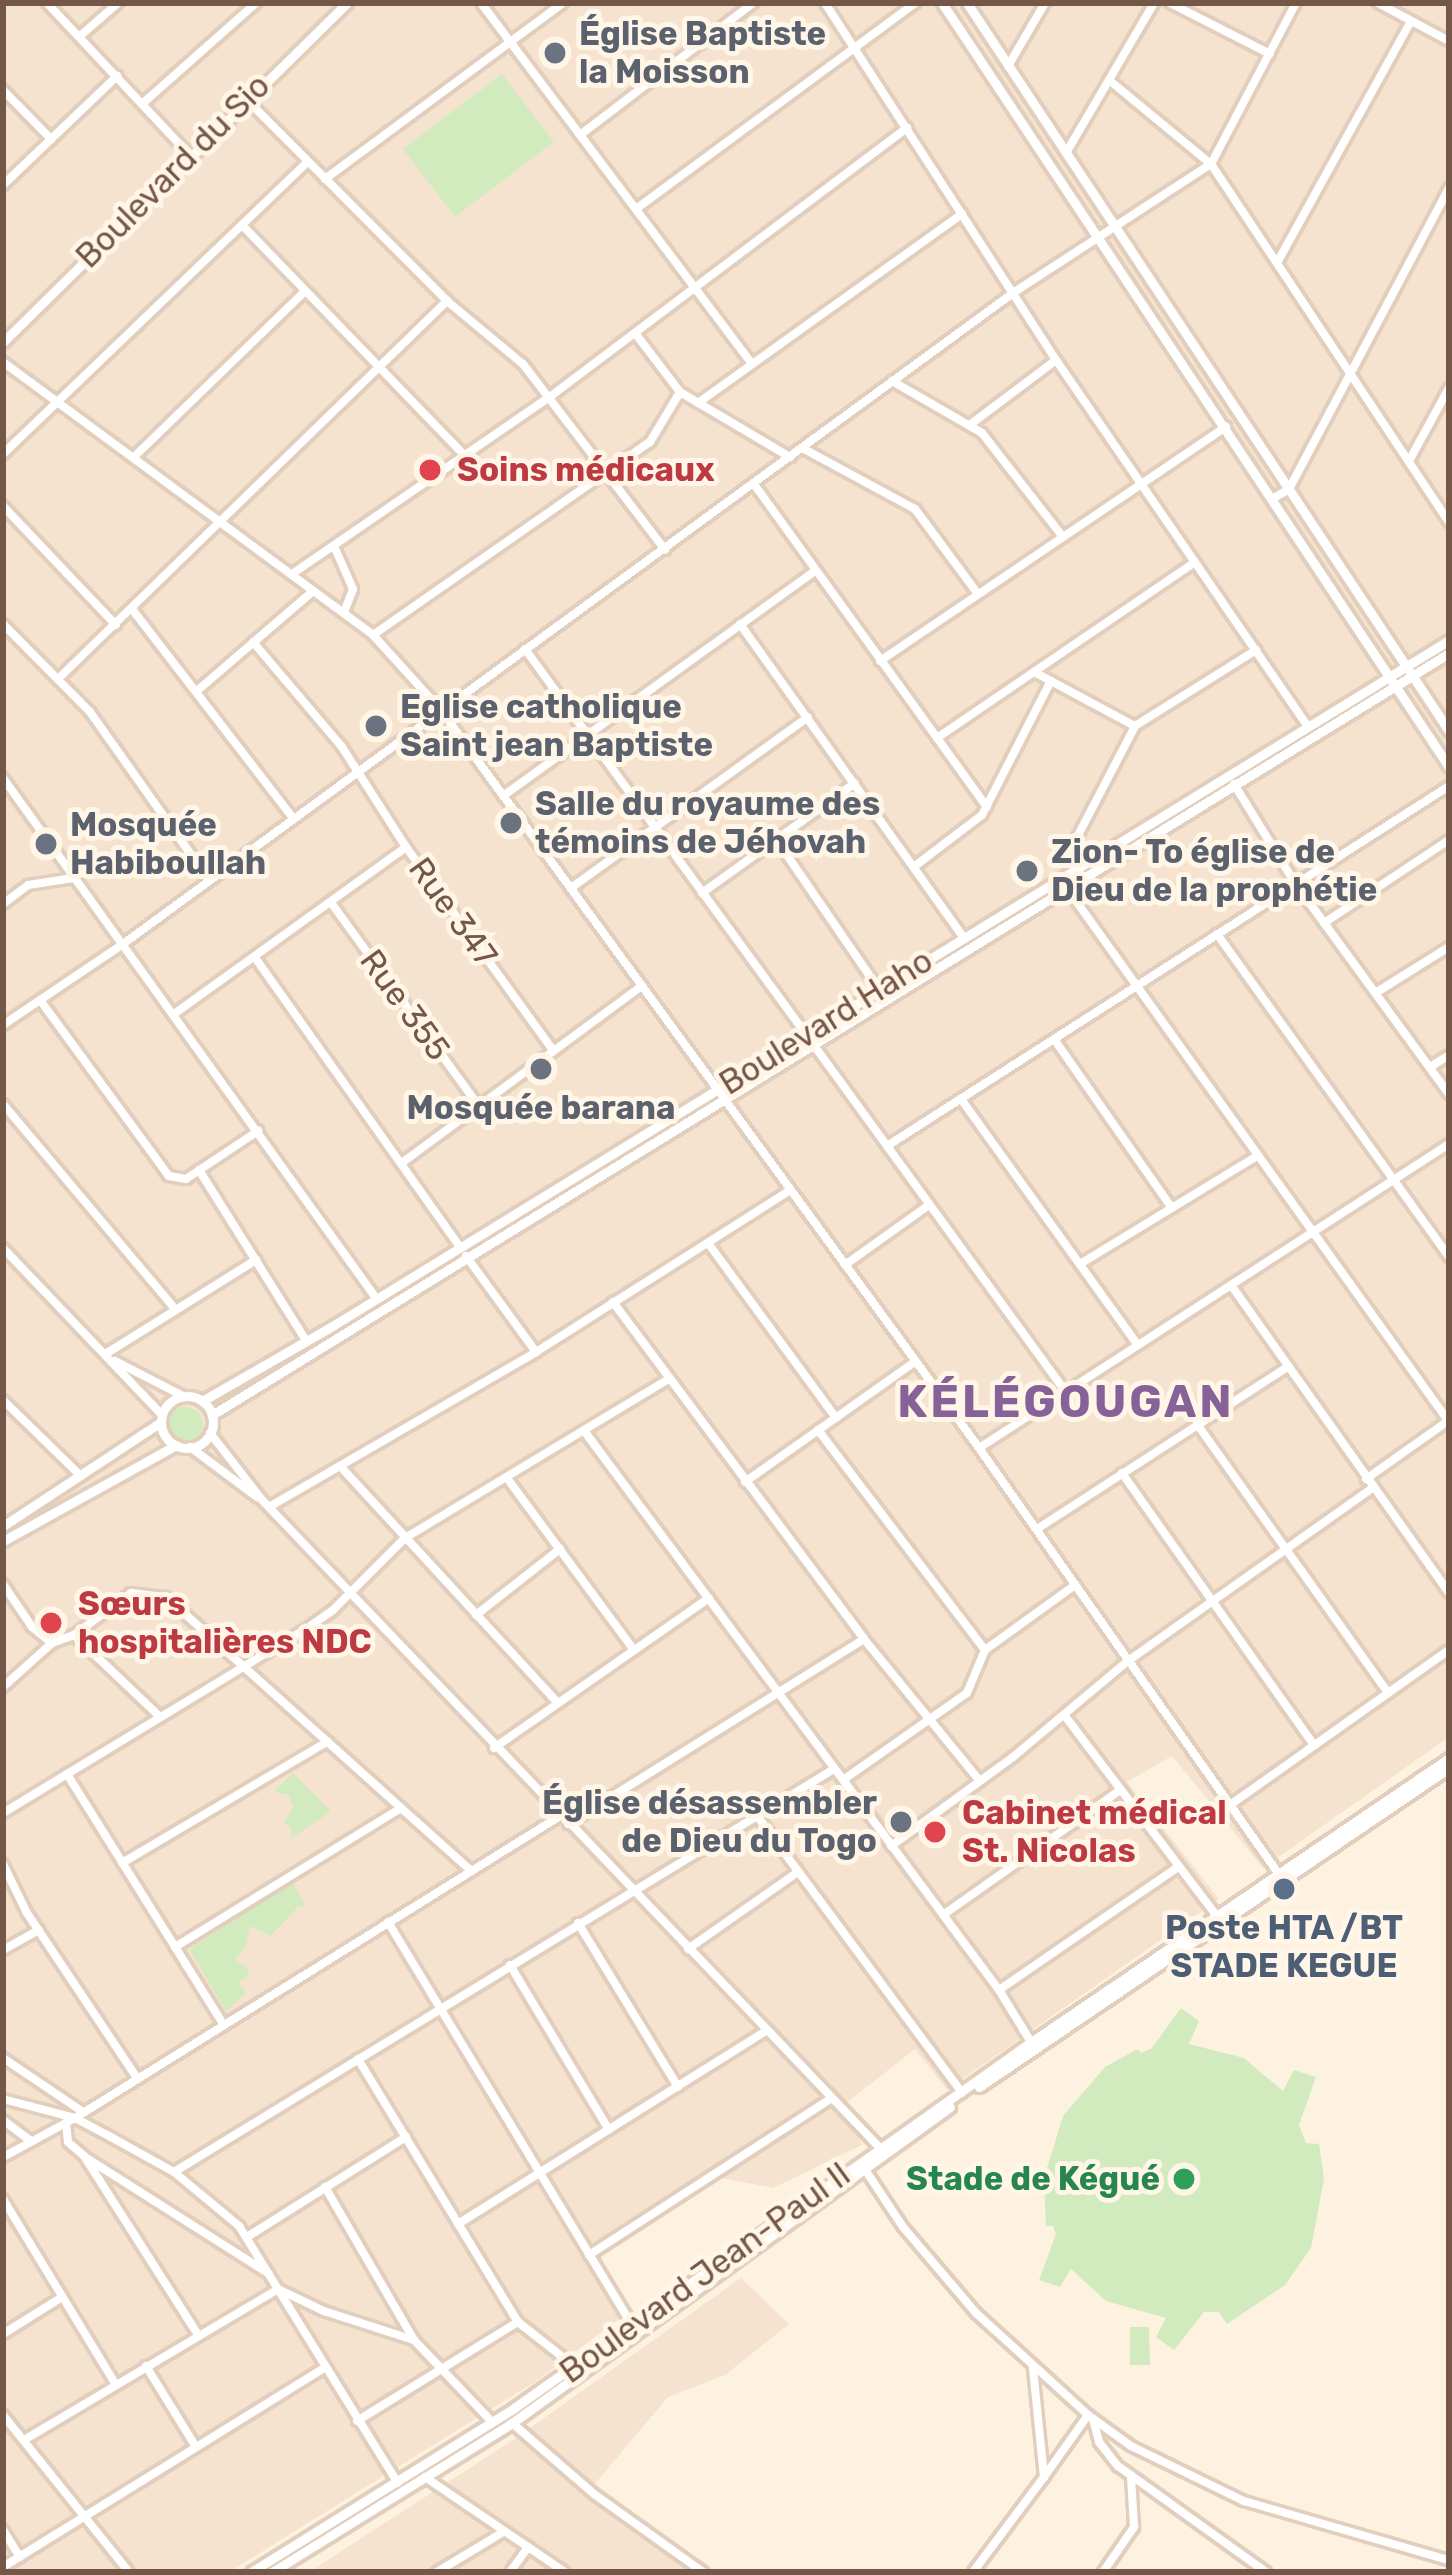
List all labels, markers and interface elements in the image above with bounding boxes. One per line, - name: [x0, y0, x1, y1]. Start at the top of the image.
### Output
- place label: Église Baptiste la Moisson: [579, 14, 826, 92]
- marker: Église Baptiste la Moisson: [542, 40, 568, 66]
- street label: Boulevard du Sio: [68, 66, 278, 276]
- place label: Soins médicaux: [457, 450, 715, 490]
- marker: Soins médicaux: [414, 454, 446, 486]
- place label: Eglise catholique Saint jean Baptiste: [400, 687, 713, 765]
- marker: Eglise catholique Saint jean Baptiste: [363, 713, 389, 739]
- place label: Salle du royaume des témoins de Jéhovah: [535, 784, 880, 862]
- place label: Mosquée Habiboullah: [70, 805, 266, 883]
- marker: Salle du royaume des témoins de Jéhovah: [498, 810, 524, 836]
- marker: Mosquée Habiboullah: [33, 831, 59, 857]
- place label: Zion- To église de Dieu de la prophétie: [1051, 832, 1377, 910]
- street label: Rue 347: [400, 850, 506, 974]
- marker: Zion- To église de Dieu de la prophétie: [1014, 858, 1040, 884]
- street label: Boulevard Haho: [712, 941, 940, 1103]
- street label: Rue 355: [352, 942, 458, 1068]
- marker: Mosquée barana: [528, 1056, 554, 1082]
- place label: Mosquée barana: [406, 1088, 676, 1128]
- district label: KÉLÉGOUGAN: [897, 1375, 1235, 1429]
- place label: Sœurs hospitalières NDC: [78, 1584, 372, 1662]
- marker: Sœurs hospitalières NDC: [35, 1607, 67, 1639]
- place label: Église désassembler de Dieu du Togo: [542, 1783, 877, 1861]
- place label: Cabinet médical St. Nicolas: [962, 1793, 1227, 1871]
- marker: Église désassembler de Dieu du Togo: [888, 1809, 914, 1835]
- marker: Cabinet médical St. Nicolas: [919, 1816, 951, 1848]
- marker: Poste HTA /BT STADE KEGUE: [1271, 1876, 1297, 1902]
- place label: Poste HTA /BT STADE KEGUE: [1164, 1908, 1404, 1986]
- street label: Boulevard Jean-Paul II: [552, 2154, 858, 2392]
- place label: Stade de Kégué: [906, 2159, 1160, 2199]
- marker: Stade de Kégué: [1171, 2166, 1197, 2192]

